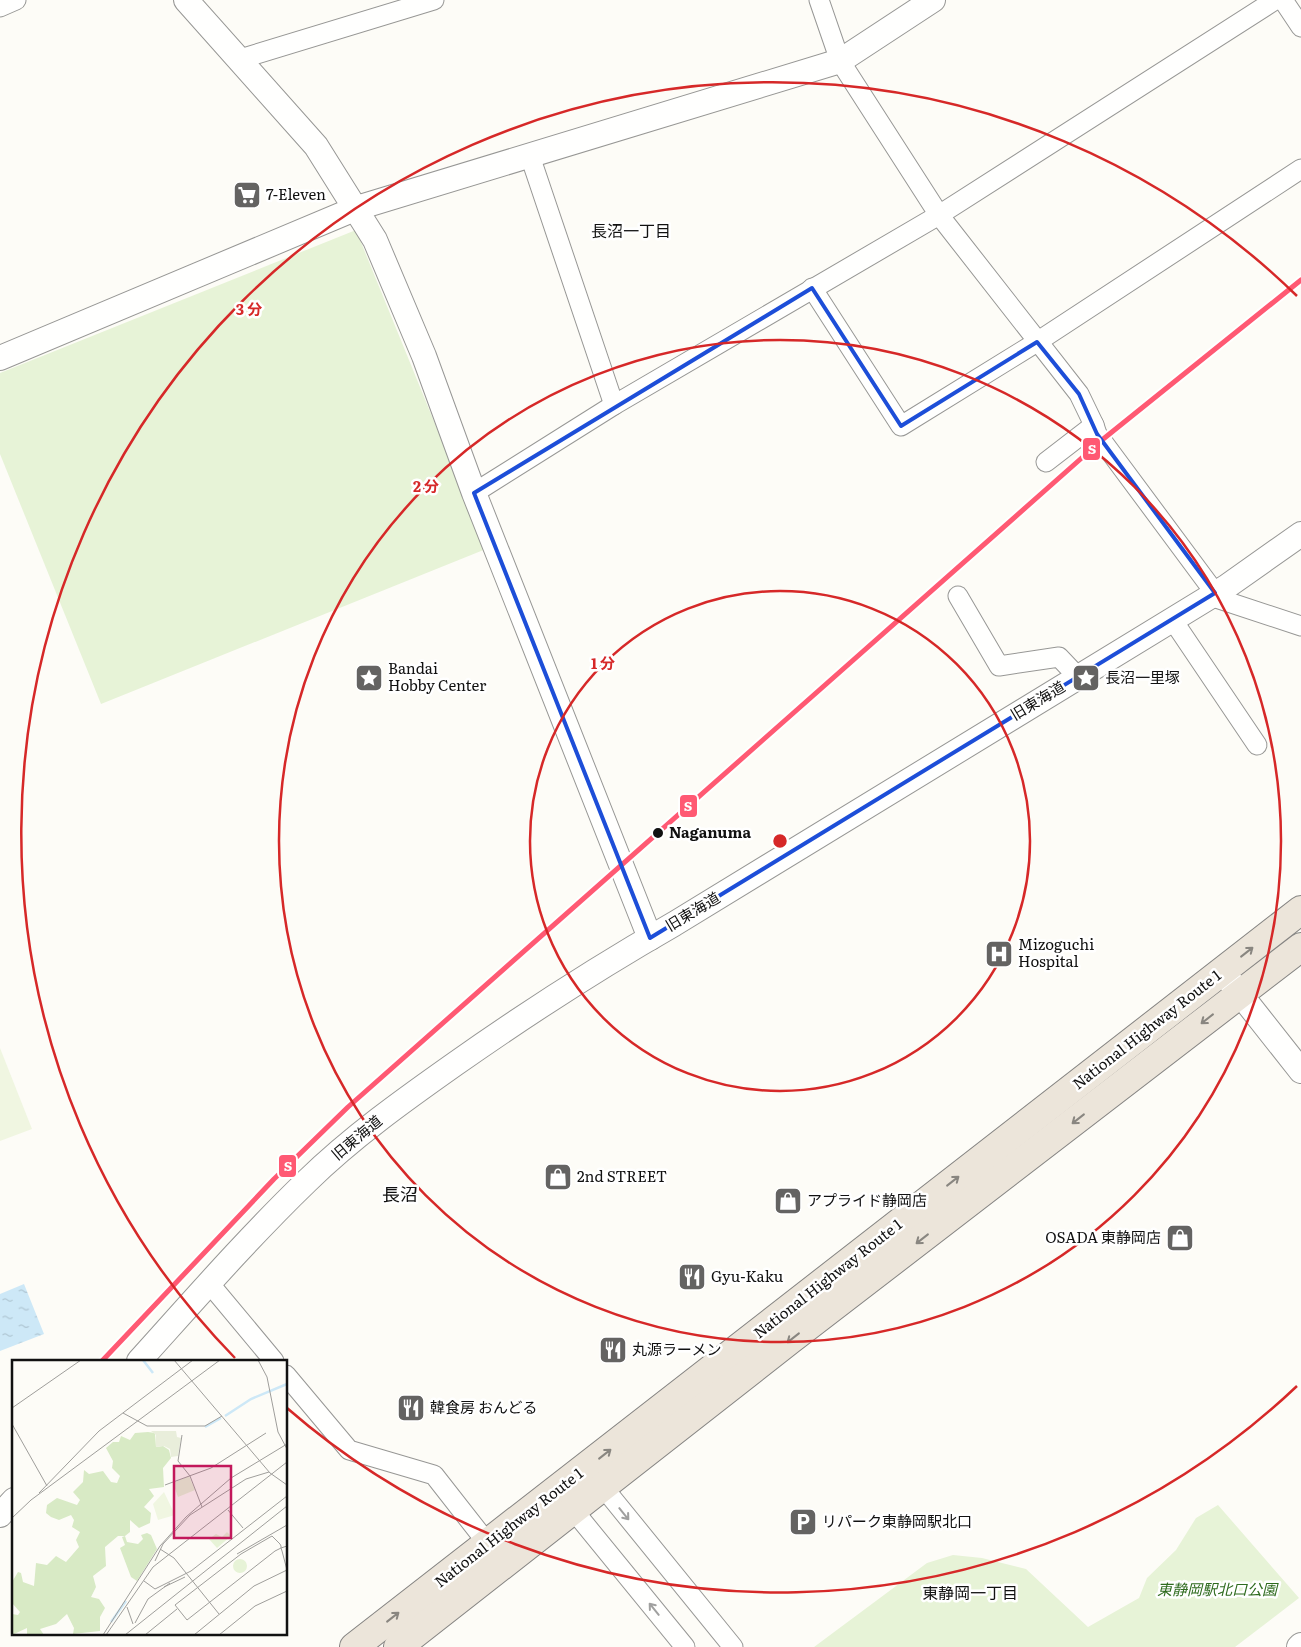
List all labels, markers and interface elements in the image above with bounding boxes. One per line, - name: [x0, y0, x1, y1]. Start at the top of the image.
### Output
- supermarket icon: 7-Eleven: [232, 180, 262, 210]
- place label: 7-Eleven: [266, 182, 326, 205]
- district label: 長沼一丁目: [591, 218, 671, 242]
- text: 3 分: [236, 297, 262, 320]
- line badge: S: [1082, 437, 1101, 461]
- text: S: [1088, 438, 1097, 458]
- text: 2 分: [413, 474, 439, 497]
- text: 1 分: [591, 651, 615, 674]
- place label: Bandai Hobby Center: [388, 656, 486, 696]
- place icon: Bandai Hobby Center: [354, 663, 384, 693]
- place icon: 長沼一里塚: [1071, 663, 1101, 693]
- place label: 長沼一里塚: [1105, 665, 1180, 688]
- street label: 旧東海道: [1006, 674, 1069, 725]
- line badge: S: [679, 794, 698, 818]
- text: S: [684, 795, 693, 815]
- place label: Naganuma: [669, 820, 751, 843]
- marker: Naganuma: [651, 826, 665, 840]
- centre of rings: [771, 832, 789, 850]
- street label: 旧東海道: [661, 885, 724, 936]
- place label: Mizoguchi Hospital: [1018, 932, 1094, 972]
- hospital icon: Mizoguchi Hospital: [984, 939, 1014, 969]
- one-way arrow: [1240, 947, 1254, 957]
- street label: National Highway Route 1: [1067, 963, 1225, 1094]
- one-way arrow: [1201, 1014, 1214, 1025]
- street label: 旧東海道: [326, 1109, 386, 1165]
- one-way arrow: [1072, 1113, 1085, 1124]
- line badge: S: [278, 1154, 297, 1178]
- text: S: [284, 1155, 293, 1175]
- shop icon: 2nd STREET: [543, 1162, 573, 1192]
- place label: 2nd STREET: [577, 1164, 667, 1187]
- one-way arrow: [946, 1176, 959, 1187]
- district label: 長沼: [382, 1180, 418, 1207]
- shop icon: アプライド静岡店: [773, 1186, 803, 1216]
- place label: アプライド静岡店: [807, 1188, 927, 1211]
- street label: National Highway Route 1: [748, 1212, 906, 1343]
- shop icon: OSADA 東静岡店: [1165, 1223, 1195, 1253]
- place label: OSADA 東静岡店: [1045, 1225, 1161, 1248]
- one-way arrow: [915, 1234, 929, 1244]
- restaurant icon: Gyu-Kaku: [677, 1262, 707, 1292]
- place label: Gyu-Kaku: [711, 1264, 784, 1287]
- one-way arrow: [786, 1333, 800, 1343]
- restaurant icon: 丸源ラーメン: [598, 1335, 628, 1365]
- place label: 丸源ラーメン: [632, 1337, 721, 1360]
- inset map: [12, 1360, 288, 1634]
- restaurant icon: 韓食房 おんどる: [396, 1393, 426, 1423]
- place label: 韓食房 おんどる: [430, 1395, 538, 1418]
- one-way arrow: [598, 1449, 612, 1459]
- street label: National Highway Route 1: [429, 1461, 587, 1592]
- one-way arrow: [619, 1507, 630, 1520]
- parking icon: リパーク東静岡駅北口: [788, 1507, 818, 1537]
- place label: リパーク東静岡駅北口: [822, 1509, 972, 1532]
- park label: 東静岡駅北口公園: [1157, 1577, 1279, 1600]
- district label: 東静岡一丁目: [922, 1580, 1018, 1604]
- one-way arrow: [649, 1603, 660, 1616]
- one-way arrow: [386, 1612, 399, 1623]

